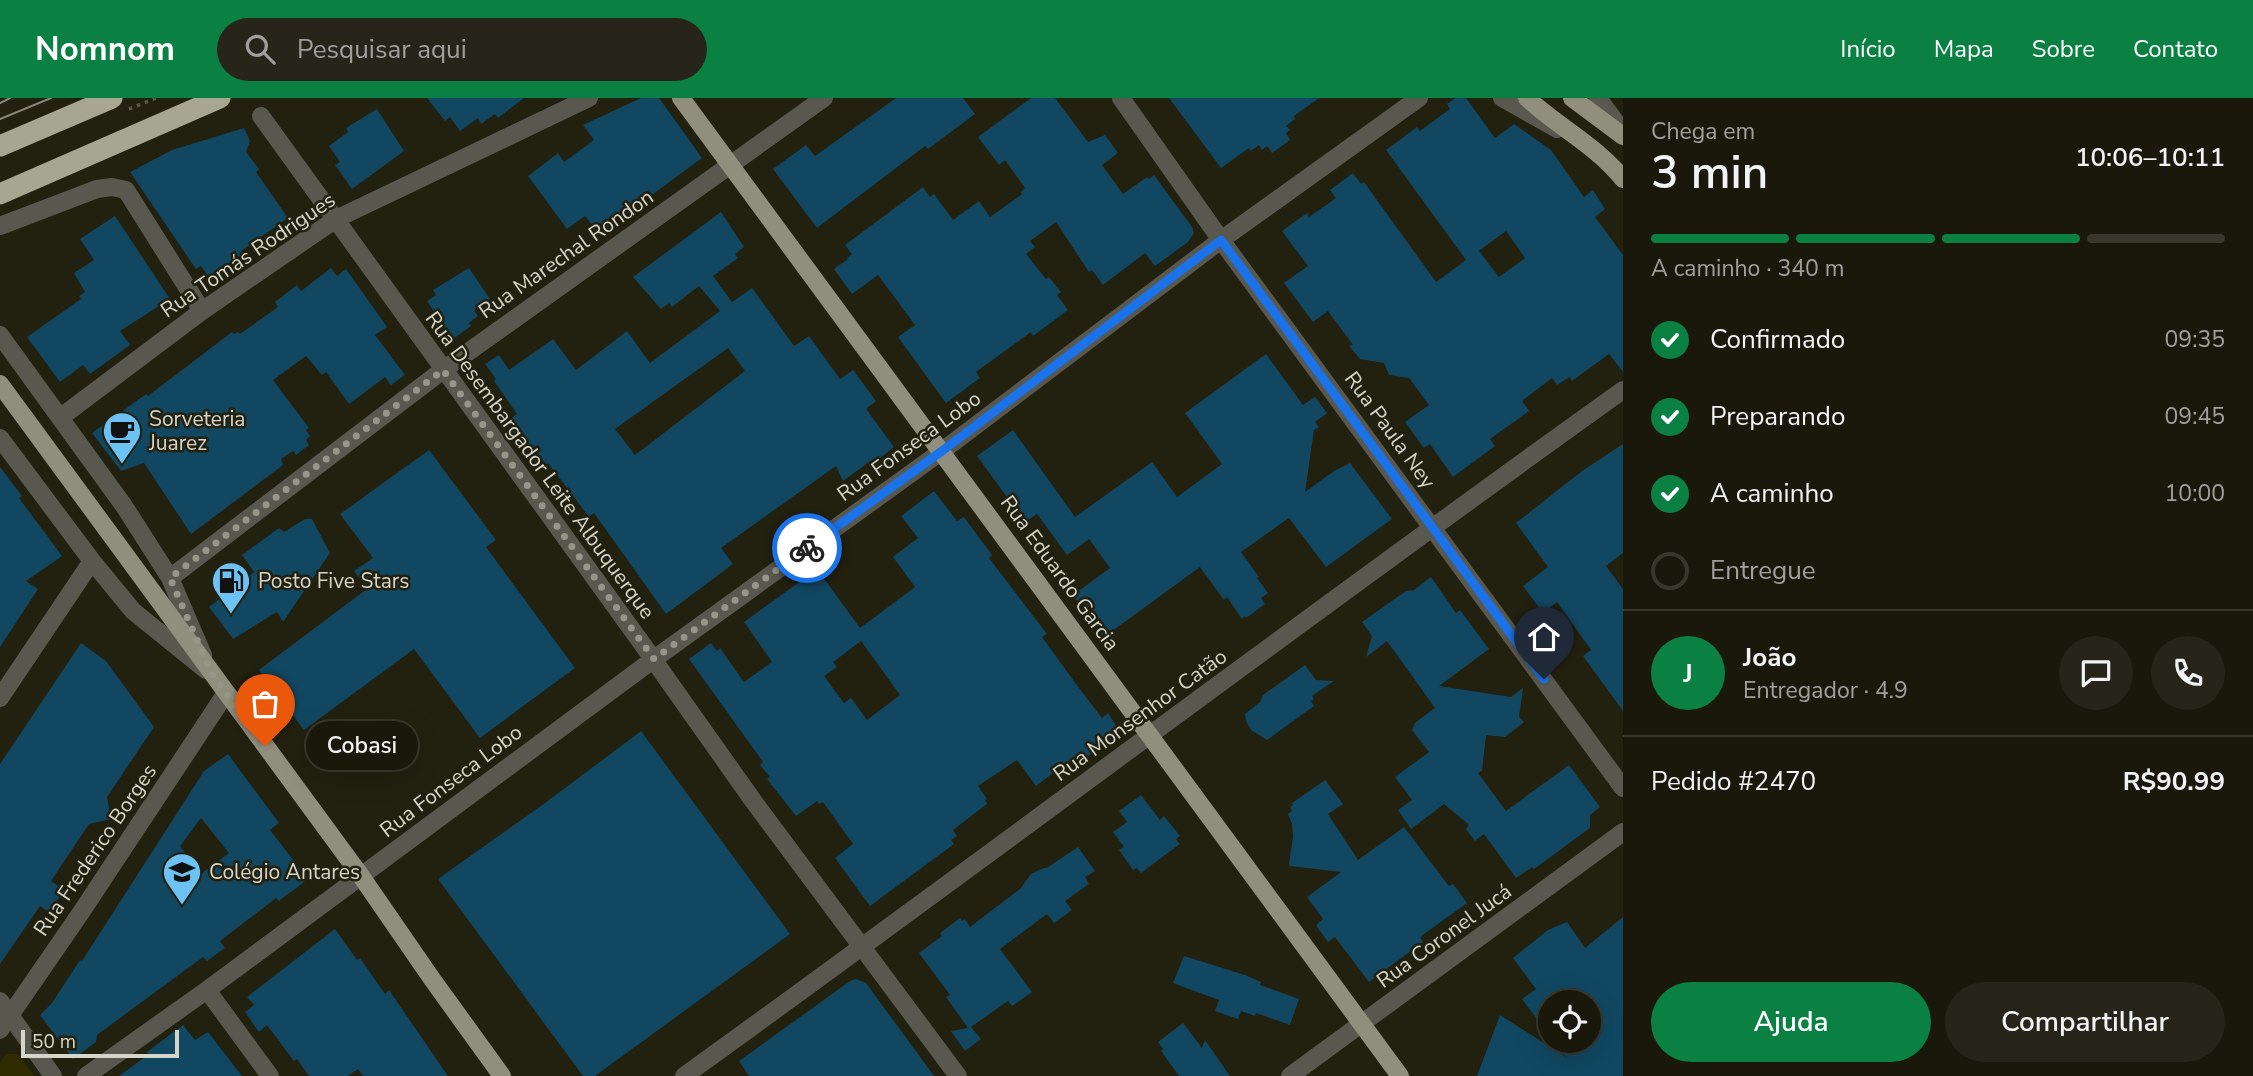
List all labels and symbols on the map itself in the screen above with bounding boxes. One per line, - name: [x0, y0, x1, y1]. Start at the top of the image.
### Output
- street label: Rua Marechal Rondon: [473, 183, 659, 325]
- street label: Rua Tomás Rodrigues: [155, 186, 341, 324]
- street label: Rua Desembargador Leite Albuquerque: [419, 306, 661, 624]
- street label: Rua Paula Ney: [1338, 366, 1442, 494]
- street label: Rua Fonseca Lobo: [831, 384, 987, 508]
- place label: Sorveteria Juarez: [148, 405, 246, 457]
- cafe icon: Sorveteria Juarez: [101, 410, 143, 465]
- street label: Rua Eduardo Garcia: [994, 490, 1126, 656]
- courier: [772, 513, 842, 583]
- fuel station icon: Posto Five Stars: [210, 560, 252, 615]
- place label: Posto Five Stars: [258, 567, 409, 595]
- pin: [1514, 607, 1574, 679]
- street label: Rua Monsenhor Catão: [1047, 642, 1233, 788]
- pin: [235, 674, 295, 746]
- street label: Rua Fonseca Lobo: [374, 718, 528, 844]
- callout: Cobasi: [307, 722, 419, 770]
- street label: Rua Frederico Borges: [27, 759, 163, 941]
- school or university icon: Colégio Antares: [161, 851, 203, 906]
- place label: Colégio Antares: [209, 858, 360, 886]
- street label: Rua Coronel Jucá: [1371, 877, 1517, 995]
- scale bar: [21, 1027, 178, 1059]

